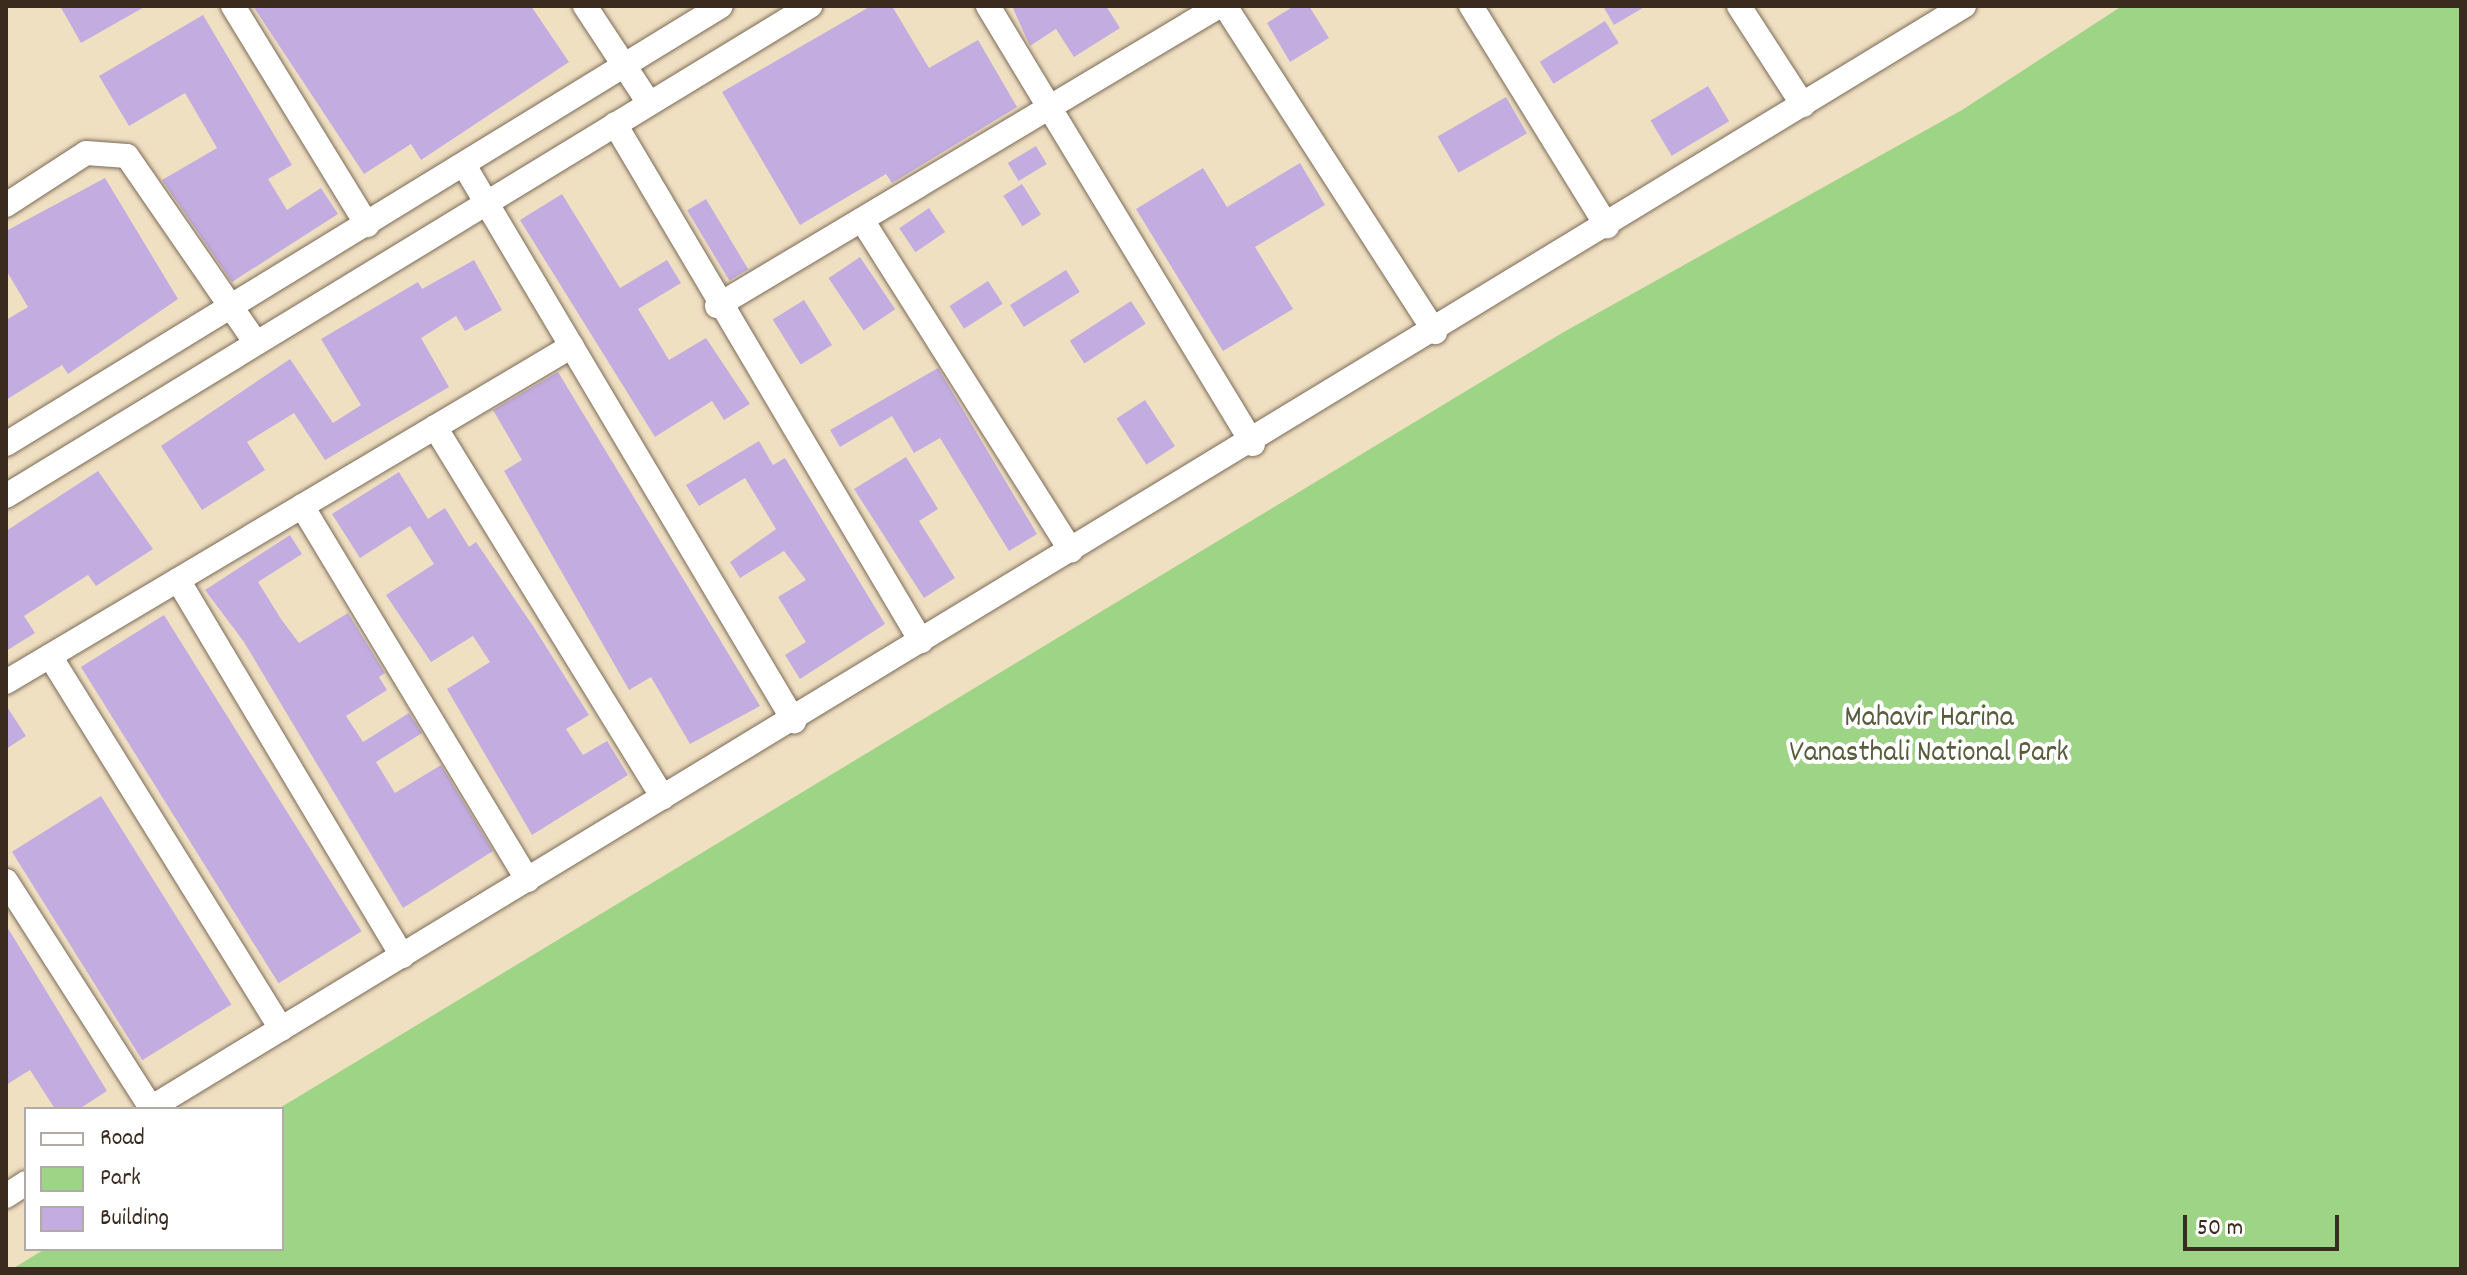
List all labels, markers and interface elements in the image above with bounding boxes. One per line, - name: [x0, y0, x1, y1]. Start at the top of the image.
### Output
- park label: Mahavir Harina Vanasthali National Park: [1789, 702, 2069, 772]
- legend: [24, 1107, 284, 1251]
- text: Road: [100, 1122, 145, 1156]
- text: Park: [100, 1162, 141, 1196]
- scale bar: [2187, 1199, 2343, 1249]
- text: Building: [100, 1202, 169, 1236]
- text: 50 m: [2197, 1212, 2243, 1246]

